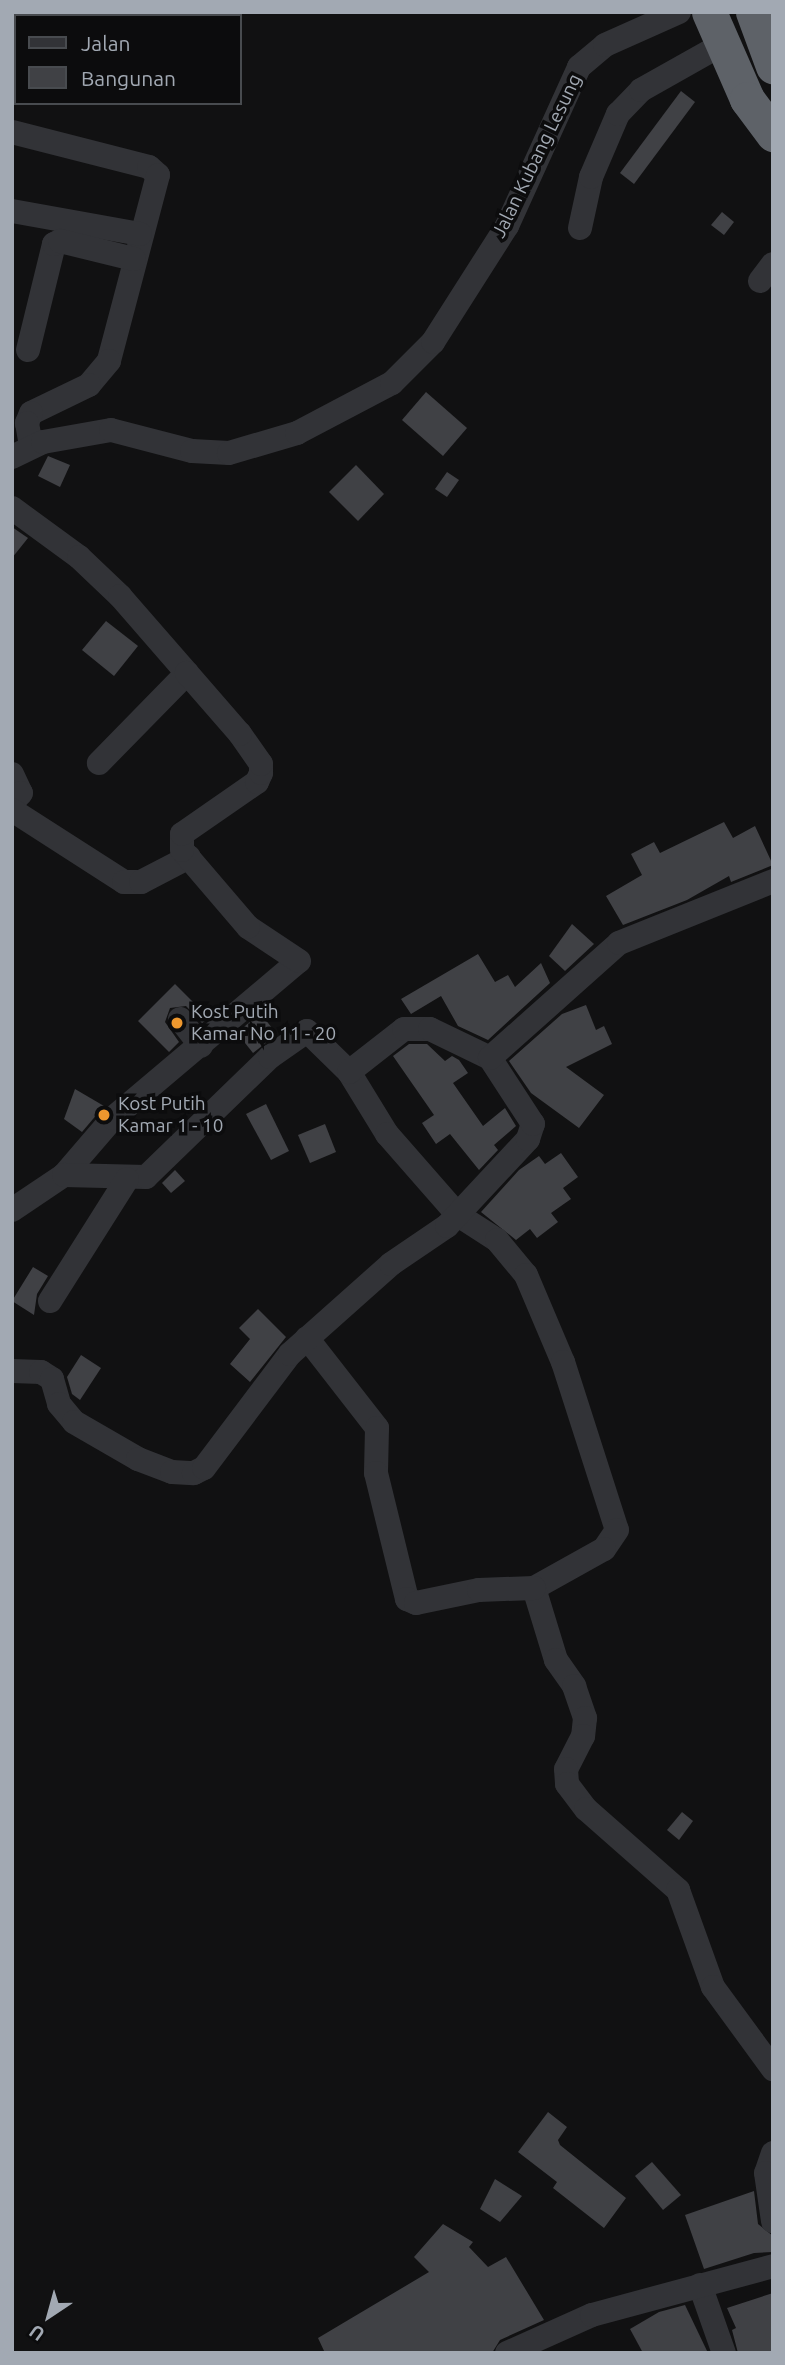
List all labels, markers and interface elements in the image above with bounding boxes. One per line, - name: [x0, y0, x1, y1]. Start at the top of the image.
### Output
- legend: [14, 14, 242, 105]
- text: Jalan: [81, 31, 130, 55]
- text: Bangunan: [81, 66, 176, 90]
- street label: Jalan Kubang Lesung: [487, 70, 587, 242]
- place label: Kost Putih Kamar No 11 - 20: [191, 1001, 336, 1045]
- marker: Kost Putih Kamar No 11 - 20: [169, 1015, 185, 1031]
- place label: Kost Putih Kamar 1 - 10: [118, 1093, 223, 1137]
- marker: Kost Putih Kamar 1 - 10: [96, 1107, 112, 1123]
- north arrow: [14, 2281, 84, 2351]
- text: U: [25, 2320, 49, 2346]

